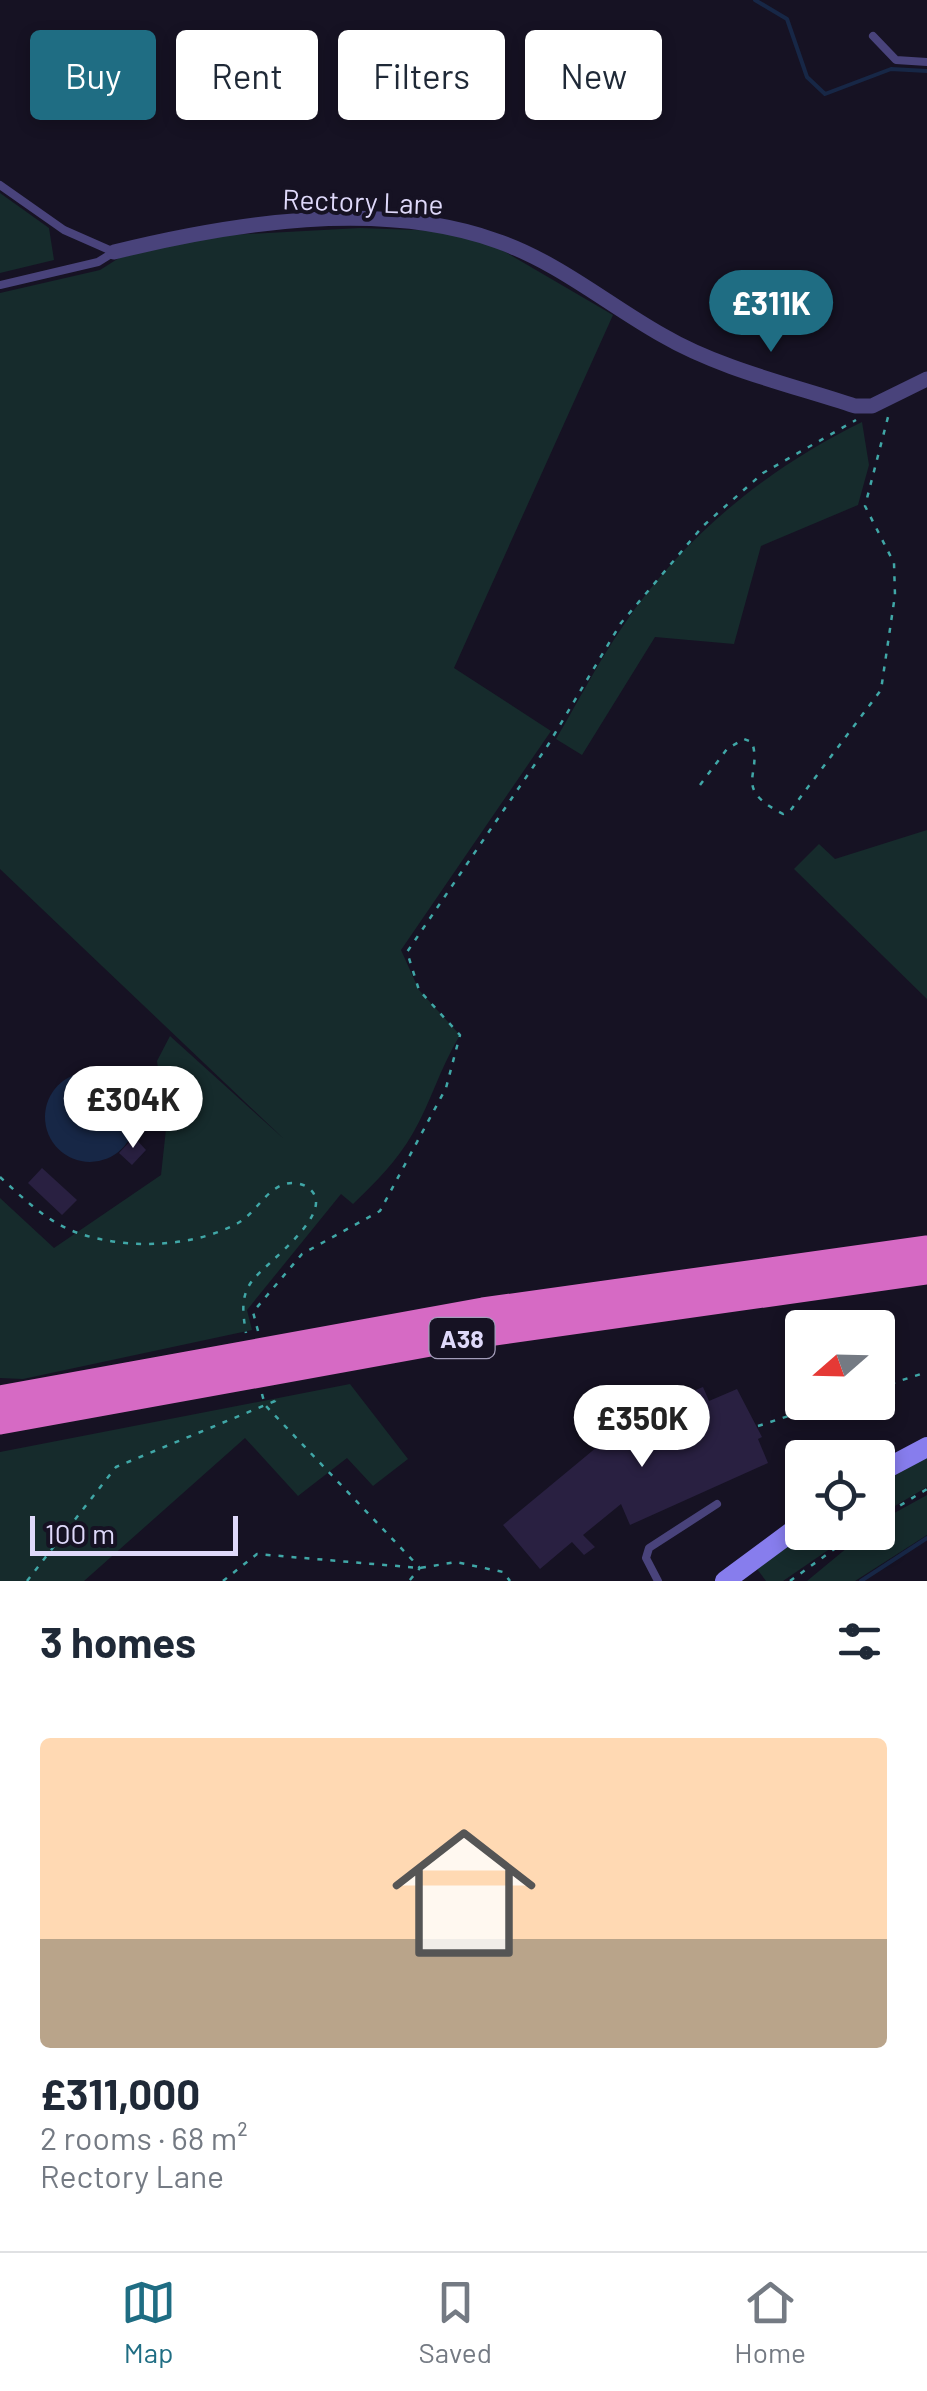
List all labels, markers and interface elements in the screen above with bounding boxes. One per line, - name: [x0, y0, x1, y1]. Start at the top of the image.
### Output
- chip: Buy: [30, 30, 156, 120]
- chip: Rent: [176, 30, 318, 120]
- chip: Filters: [338, 30, 505, 120]
- chip: New: [525, 30, 662, 120]
- street label: Rectory Lane: [282, 181, 444, 221]
- pin: £311K: [701, 270, 841, 355]
- text: £311K: [731, 283, 811, 321]
- pin: £304K: [63, 1066, 203, 1151]
- text: £304K: [86, 1079, 180, 1117]
- north arrow: [785, 1310, 895, 1420]
- map controls: [785, 1310, 895, 1550]
- road number: A38: [430, 1318, 494, 1358]
- pin: £350K: [572, 1385, 712, 1470]
- text: £350K: [596, 1398, 688, 1436]
- button: locate: [785, 1440, 895, 1550]
- scale bar: [30, 1511, 238, 1556]
- text: 100 m: [45, 1516, 115, 1550]
- icon: filters: [832, 1614, 887, 1669]
- text: 3 homes: [40, 1616, 196, 1666]
- icon: home: [374, 1803, 554, 1983]
- text: £311,000: [40, 2068, 200, 2118]
- text: 2 rooms · 68 m²: [40, 2118, 248, 2156]
- text: Rectory Lane: [40, 2156, 224, 2194]
- tab: Map: [121, 2275, 176, 2369]
- tab: Saved: [419, 2275, 492, 2369]
- tab: Home: [734, 2275, 806, 2369]

